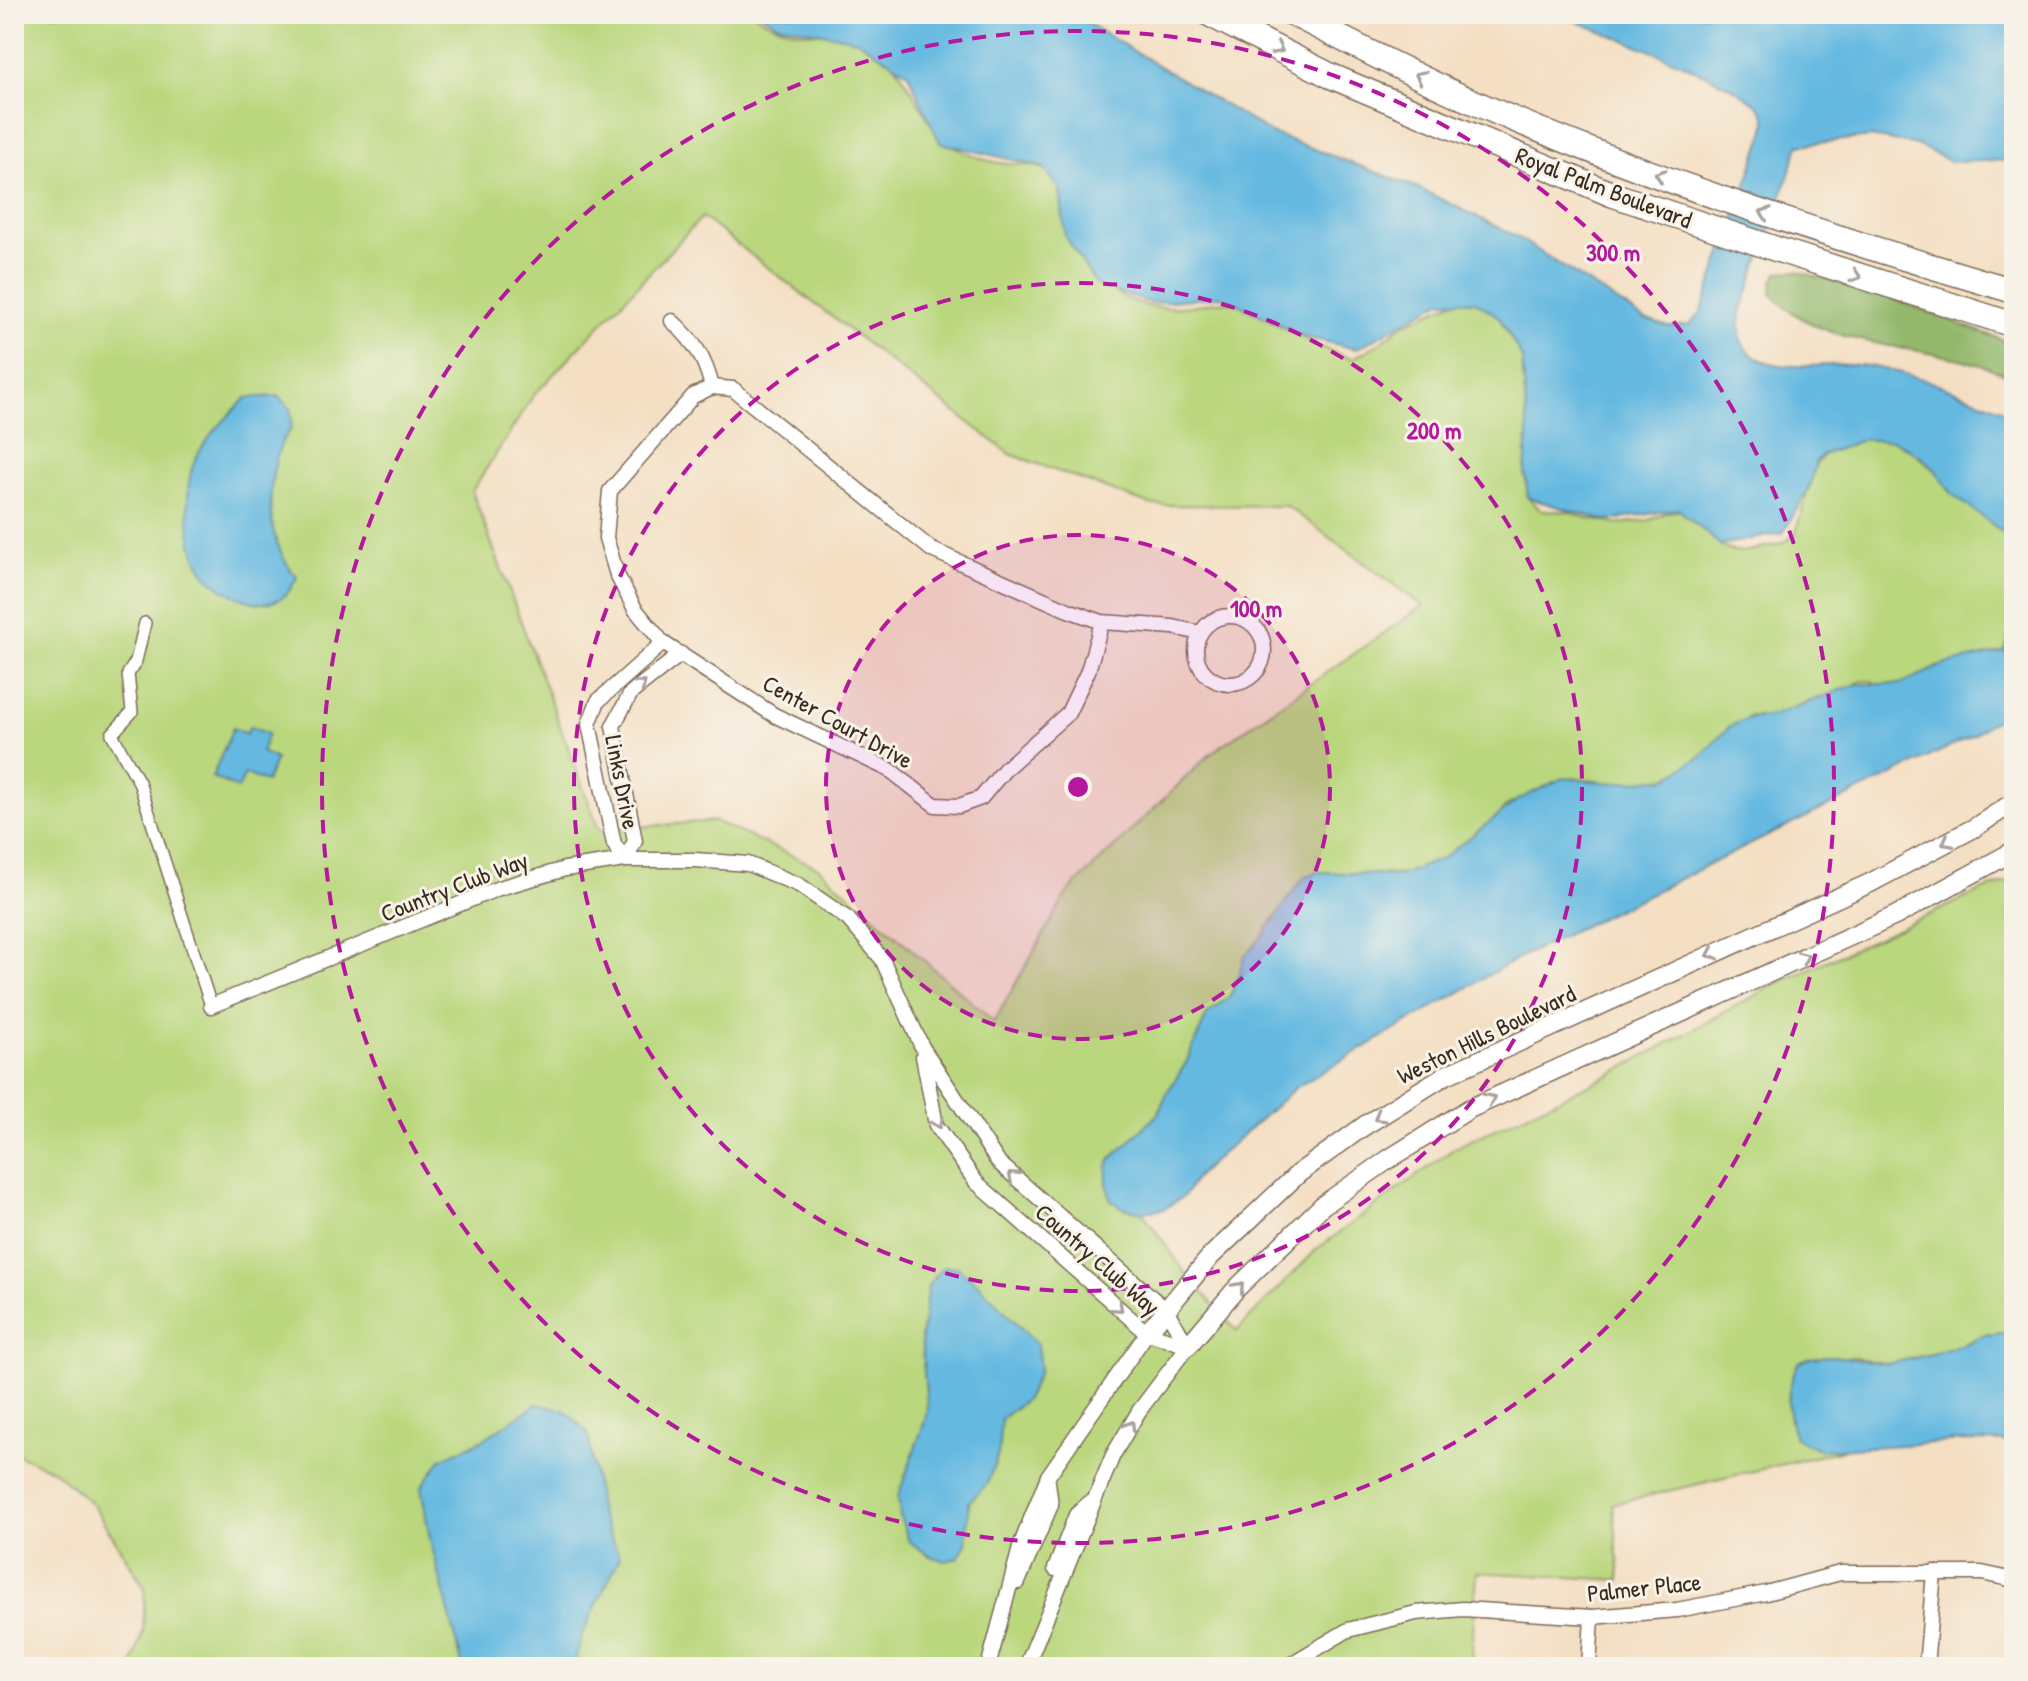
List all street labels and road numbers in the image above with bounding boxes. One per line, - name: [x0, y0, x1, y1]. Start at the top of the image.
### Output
- street label: Royal Palm Boulevard: [1511, 139, 1697, 235]
- street label: Center Court Drive: [757, 667, 919, 776]
- street label: Links Drive: [598, 732, 648, 832]
- street label: Country Club Way: [376, 843, 532, 929]
- street label: Weston Hills Boulevard: [1392, 977, 1580, 1091]
- street label: Country Club Way: [1029, 1196, 1167, 1322]
- street label: Palmer Place: [1586, 1565, 1703, 1609]

